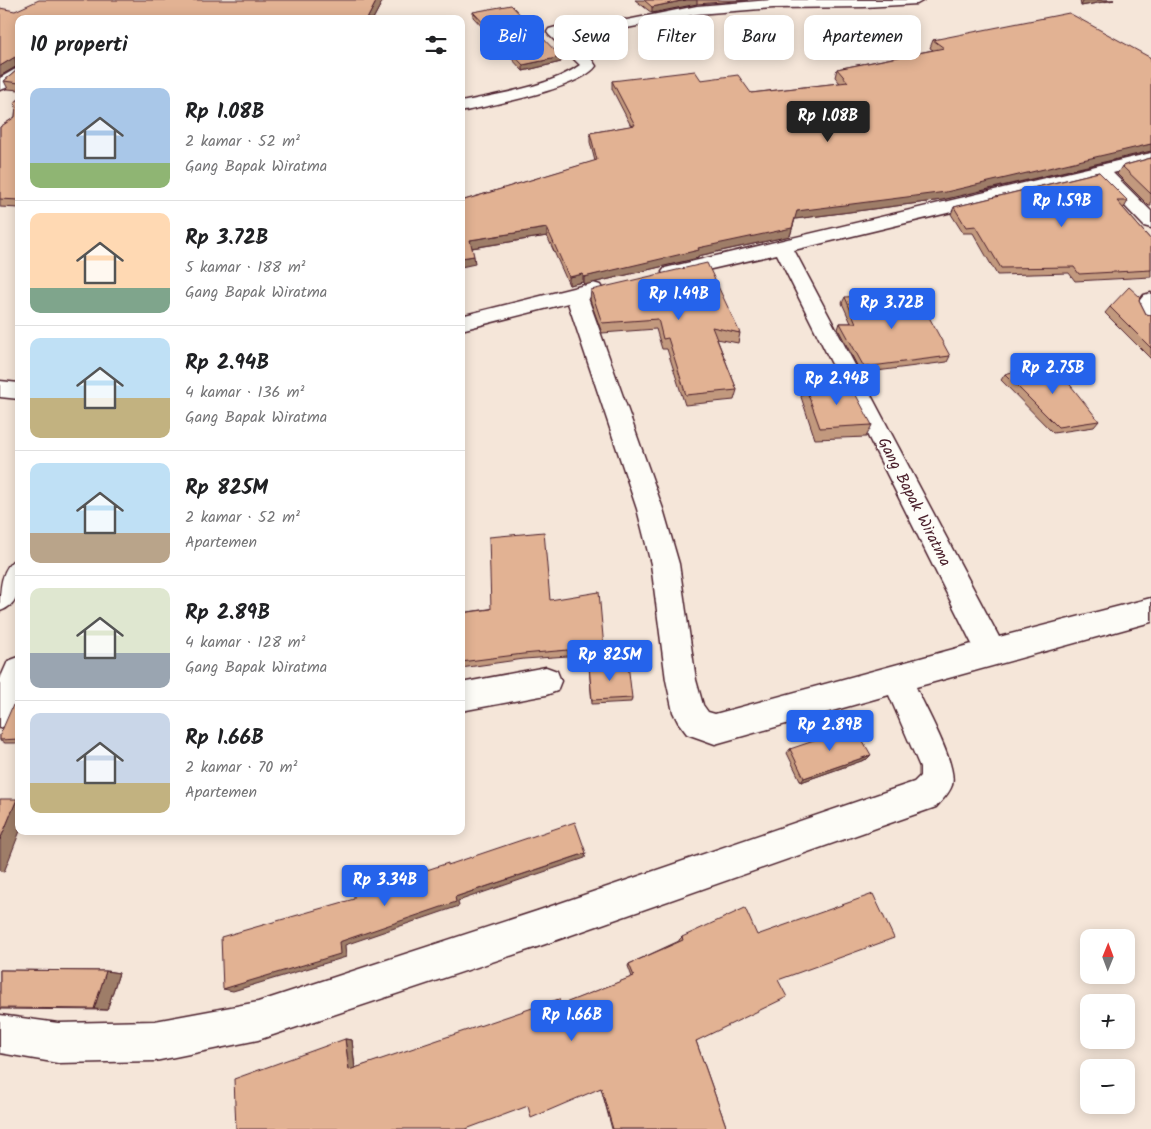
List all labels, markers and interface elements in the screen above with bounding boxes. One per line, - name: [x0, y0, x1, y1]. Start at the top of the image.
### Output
- chip: Beli: [480, 15, 544, 60]
- chip: Sewa: [554, 15, 628, 60]
- chip: Filter: [638, 15, 714, 60]
- chip: Baru: [724, 15, 794, 60]
- chip: Apartemen: [804, 15, 921, 60]
- text: 10 properti: [30, 29, 128, 62]
- icon: filters: [422, 31, 450, 59]
- text: Rp 1.08B: [185, 96, 265, 129]
- pin: Rp 1.08B: [776, 100, 880, 143]
- text: Rp 1.08B: [798, 104, 858, 129]
- icon: home: [70, 108, 130, 168]
- text: 2 kamar · 52 m²: [185, 129, 300, 154]
- text: Gang Bapak Wiratma: [185, 154, 327, 179]
- pin: Rp 1.59B: [1010, 186, 1114, 228]
- text: Rp 1.59B: [1032, 189, 1092, 214]
- text: Rp 3.72B: [185, 222, 269, 255]
- icon: home: [70, 233, 130, 293]
- text: 5 kamar · 188 m²: [185, 255, 306, 280]
- pin: Rp 1.49B: [627, 278, 731, 321]
- text: Gang Bapak Wiratma: [185, 280, 327, 305]
- text: Rp 1.49B: [649, 282, 709, 307]
- pin: Rp 3.72B: [840, 288, 944, 330]
- text: Rp 3.72B: [860, 291, 924, 316]
- text: Rp 2.94B: [185, 347, 269, 380]
- pin: Rp 2.75B: [1001, 352, 1105, 395]
- text: Rp 2.75B: [1021, 356, 1085, 381]
- icon: home: [70, 358, 130, 418]
- pin: Rp 2.94B: [785, 364, 889, 406]
- text: Rp 2.94B: [805, 367, 869, 392]
- text: 4 kamar · 136 m²: [185, 380, 305, 405]
- text: Gang Bapak Wiratma: [185, 405, 327, 430]
- street label: Gang Bapak Wiratma: [871, 433, 957, 571]
- text: Rp 825M: [185, 472, 268, 505]
- icon: home: [70, 483, 130, 543]
- text: 2 kamar · 52 m²: [185, 505, 300, 530]
- text: Apartemen: [185, 530, 257, 555]
- text: Rp 2.89B: [185, 597, 270, 630]
- icon: home: [70, 608, 130, 668]
- text: 4 kamar · 128 m²: [185, 630, 305, 655]
- pin: Rp 825M: [564, 640, 656, 682]
- text: Rp 825M: [578, 643, 642, 668]
- text: Gang Bapak Wiratma: [185, 655, 327, 680]
- pin: Rp 2.89B: [778, 710, 882, 752]
- text: Rp 2.89B: [797, 713, 863, 738]
- text: Rp 1.66B: [185, 722, 264, 755]
- icon: home: [70, 733, 130, 793]
- text: 2 kamar · 70 m²: [185, 755, 297, 780]
- text: Apartemen: [185, 780, 257, 805]
- pin: Rp 3.34B: [333, 864, 437, 907]
- text: Rp 3.34B: [353, 868, 417, 893]
- north arrow: [1080, 929, 1135, 984]
- map controls: [1080, 929, 1135, 1114]
- button: +: [1080, 994, 1135, 1049]
- pin: Rp 1.66B: [520, 1000, 624, 1042]
- text: Rp 1.66B: [542, 1003, 602, 1028]
- button: −: [1080, 1059, 1135, 1114]

